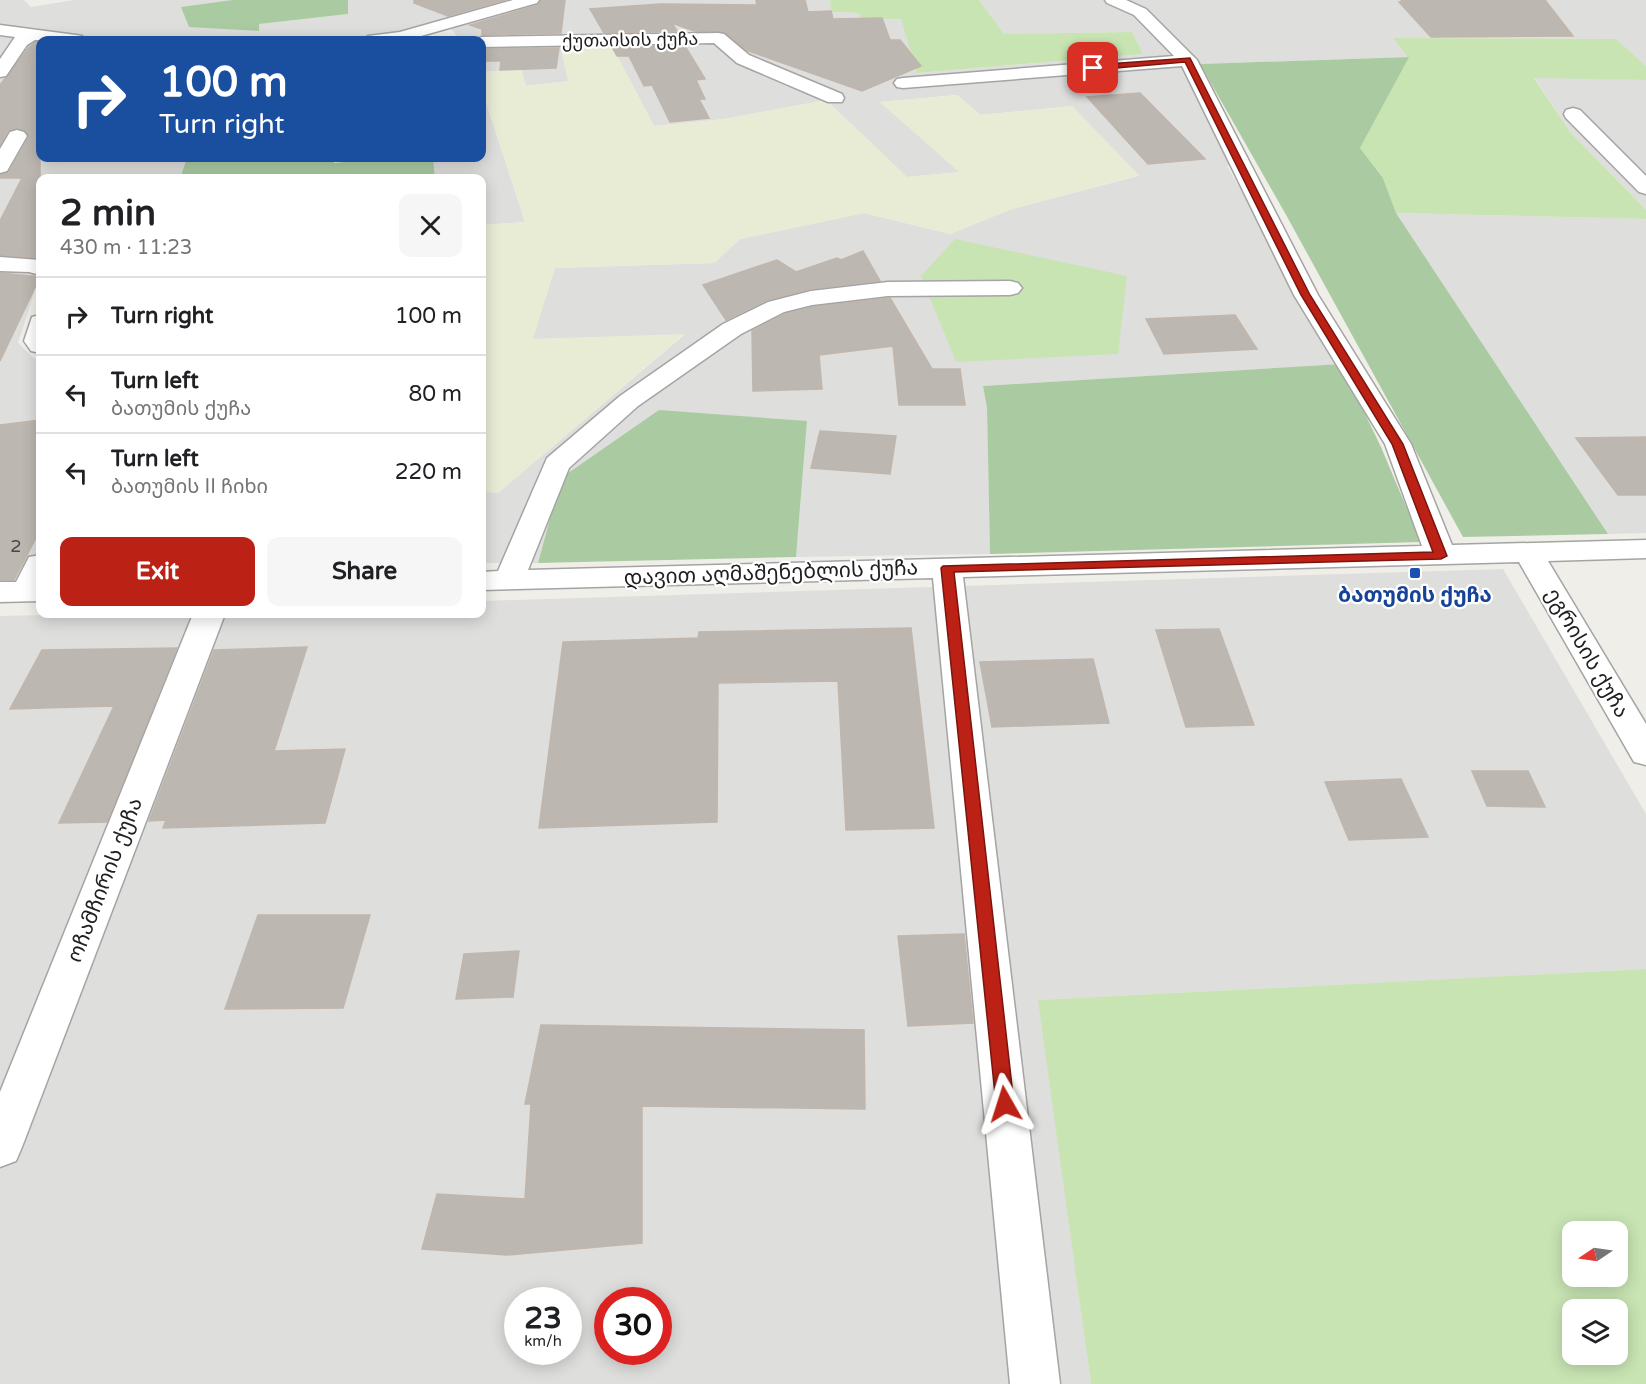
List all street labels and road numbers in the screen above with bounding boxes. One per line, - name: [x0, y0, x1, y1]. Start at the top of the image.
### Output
- street label: ქუთაისის ქუჩა: [562, 28, 698, 52]
- street label: დავით აღმაშენებლის ქუჩა: [623, 555, 919, 591]
- street label: ეგრისის ქუჩა: [1540, 584, 1634, 722]
- street label: ოჩამჩირის ქუჩა: [62, 794, 148, 966]

